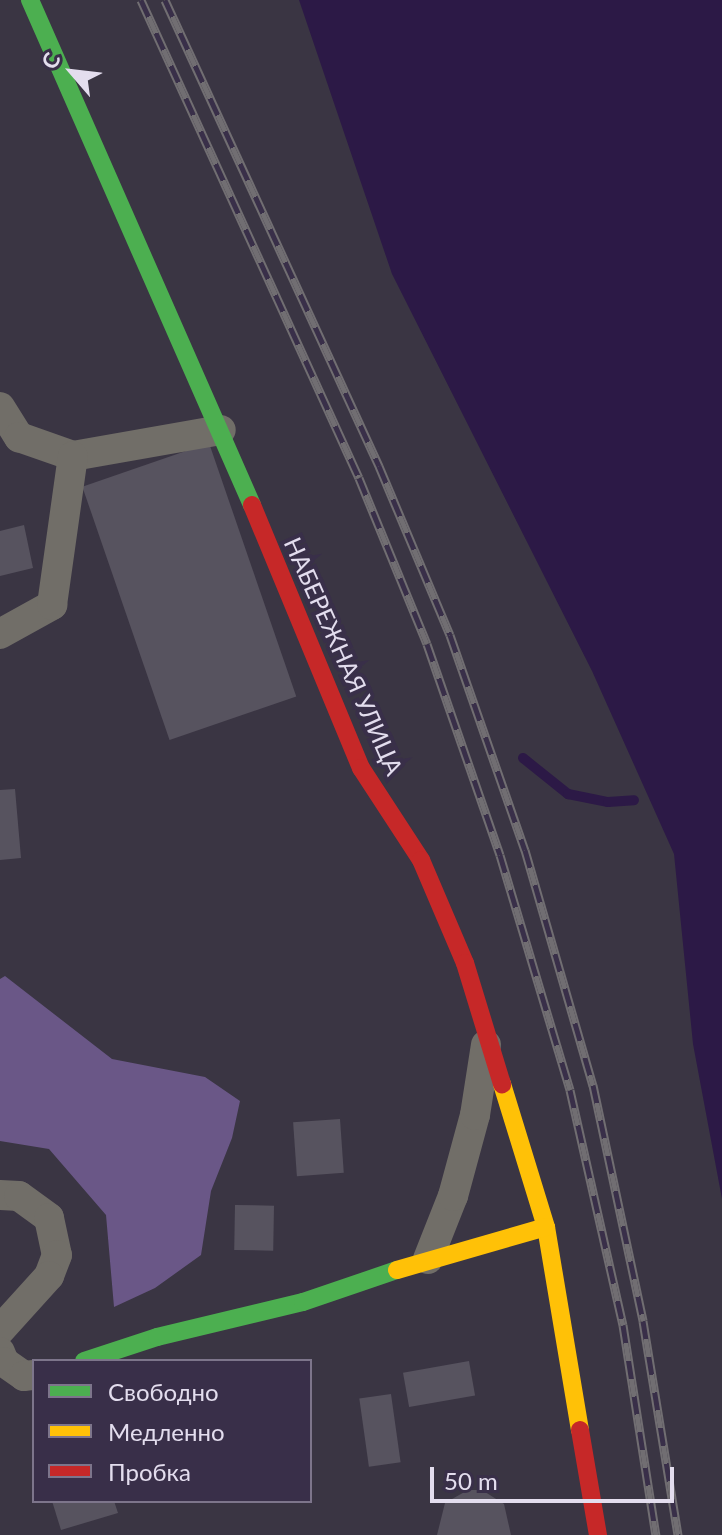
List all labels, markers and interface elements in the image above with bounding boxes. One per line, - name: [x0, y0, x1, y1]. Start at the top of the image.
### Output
- north arrow: [32, 32, 112, 112]
- text: С: [35, 48, 66, 73]
- street label: НАБЕРЕЖНАЯ УЛИЦА: [279, 533, 409, 779]
- legend: [32, 1359, 312, 1503]
- text: Свободно: [108, 1377, 219, 1406]
- text: Медленно: [108, 1417, 225, 1446]
- scale bar: [434, 1451, 678, 1501]
- text: Пробка: [108, 1457, 191, 1486]
- text: 50 m: [444, 1466, 498, 1495]

